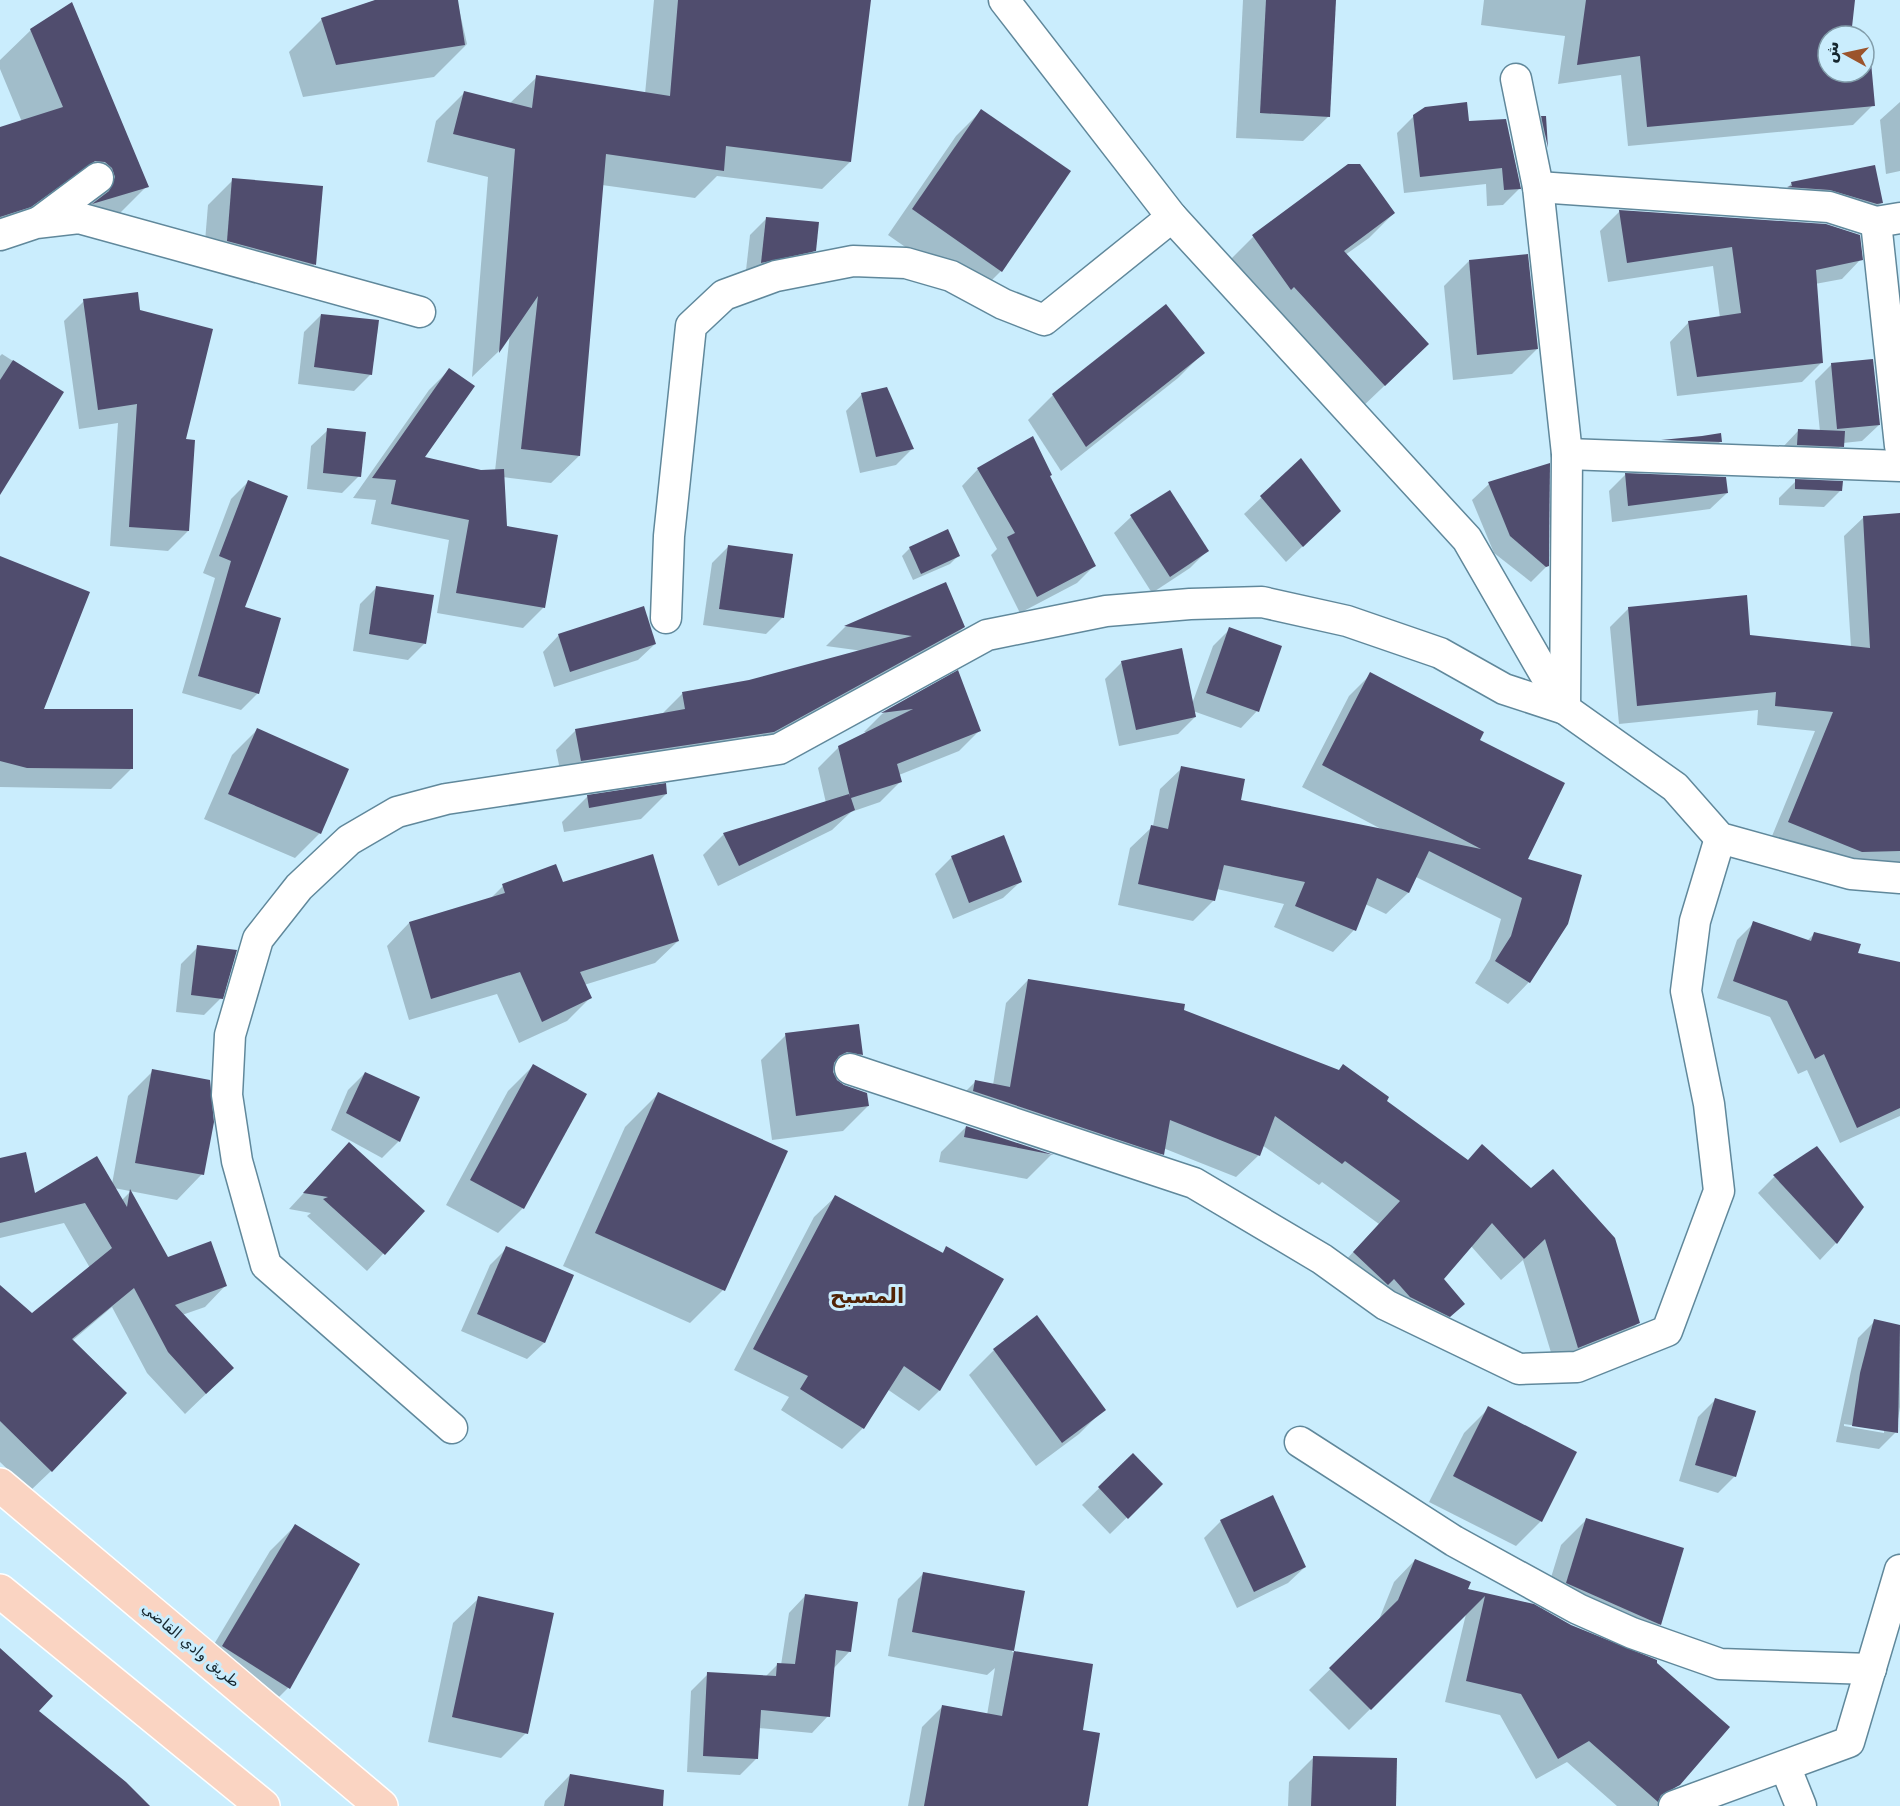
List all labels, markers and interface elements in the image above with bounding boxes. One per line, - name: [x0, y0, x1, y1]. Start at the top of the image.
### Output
- north arrow: [1816, 24, 1876, 84]
- text: ش: [1821, 40, 1843, 64]
- district label: المسبح: [830, 1284, 904, 1308]
- street label: طريق وادي القاضي: [138, 1599, 244, 1692]

